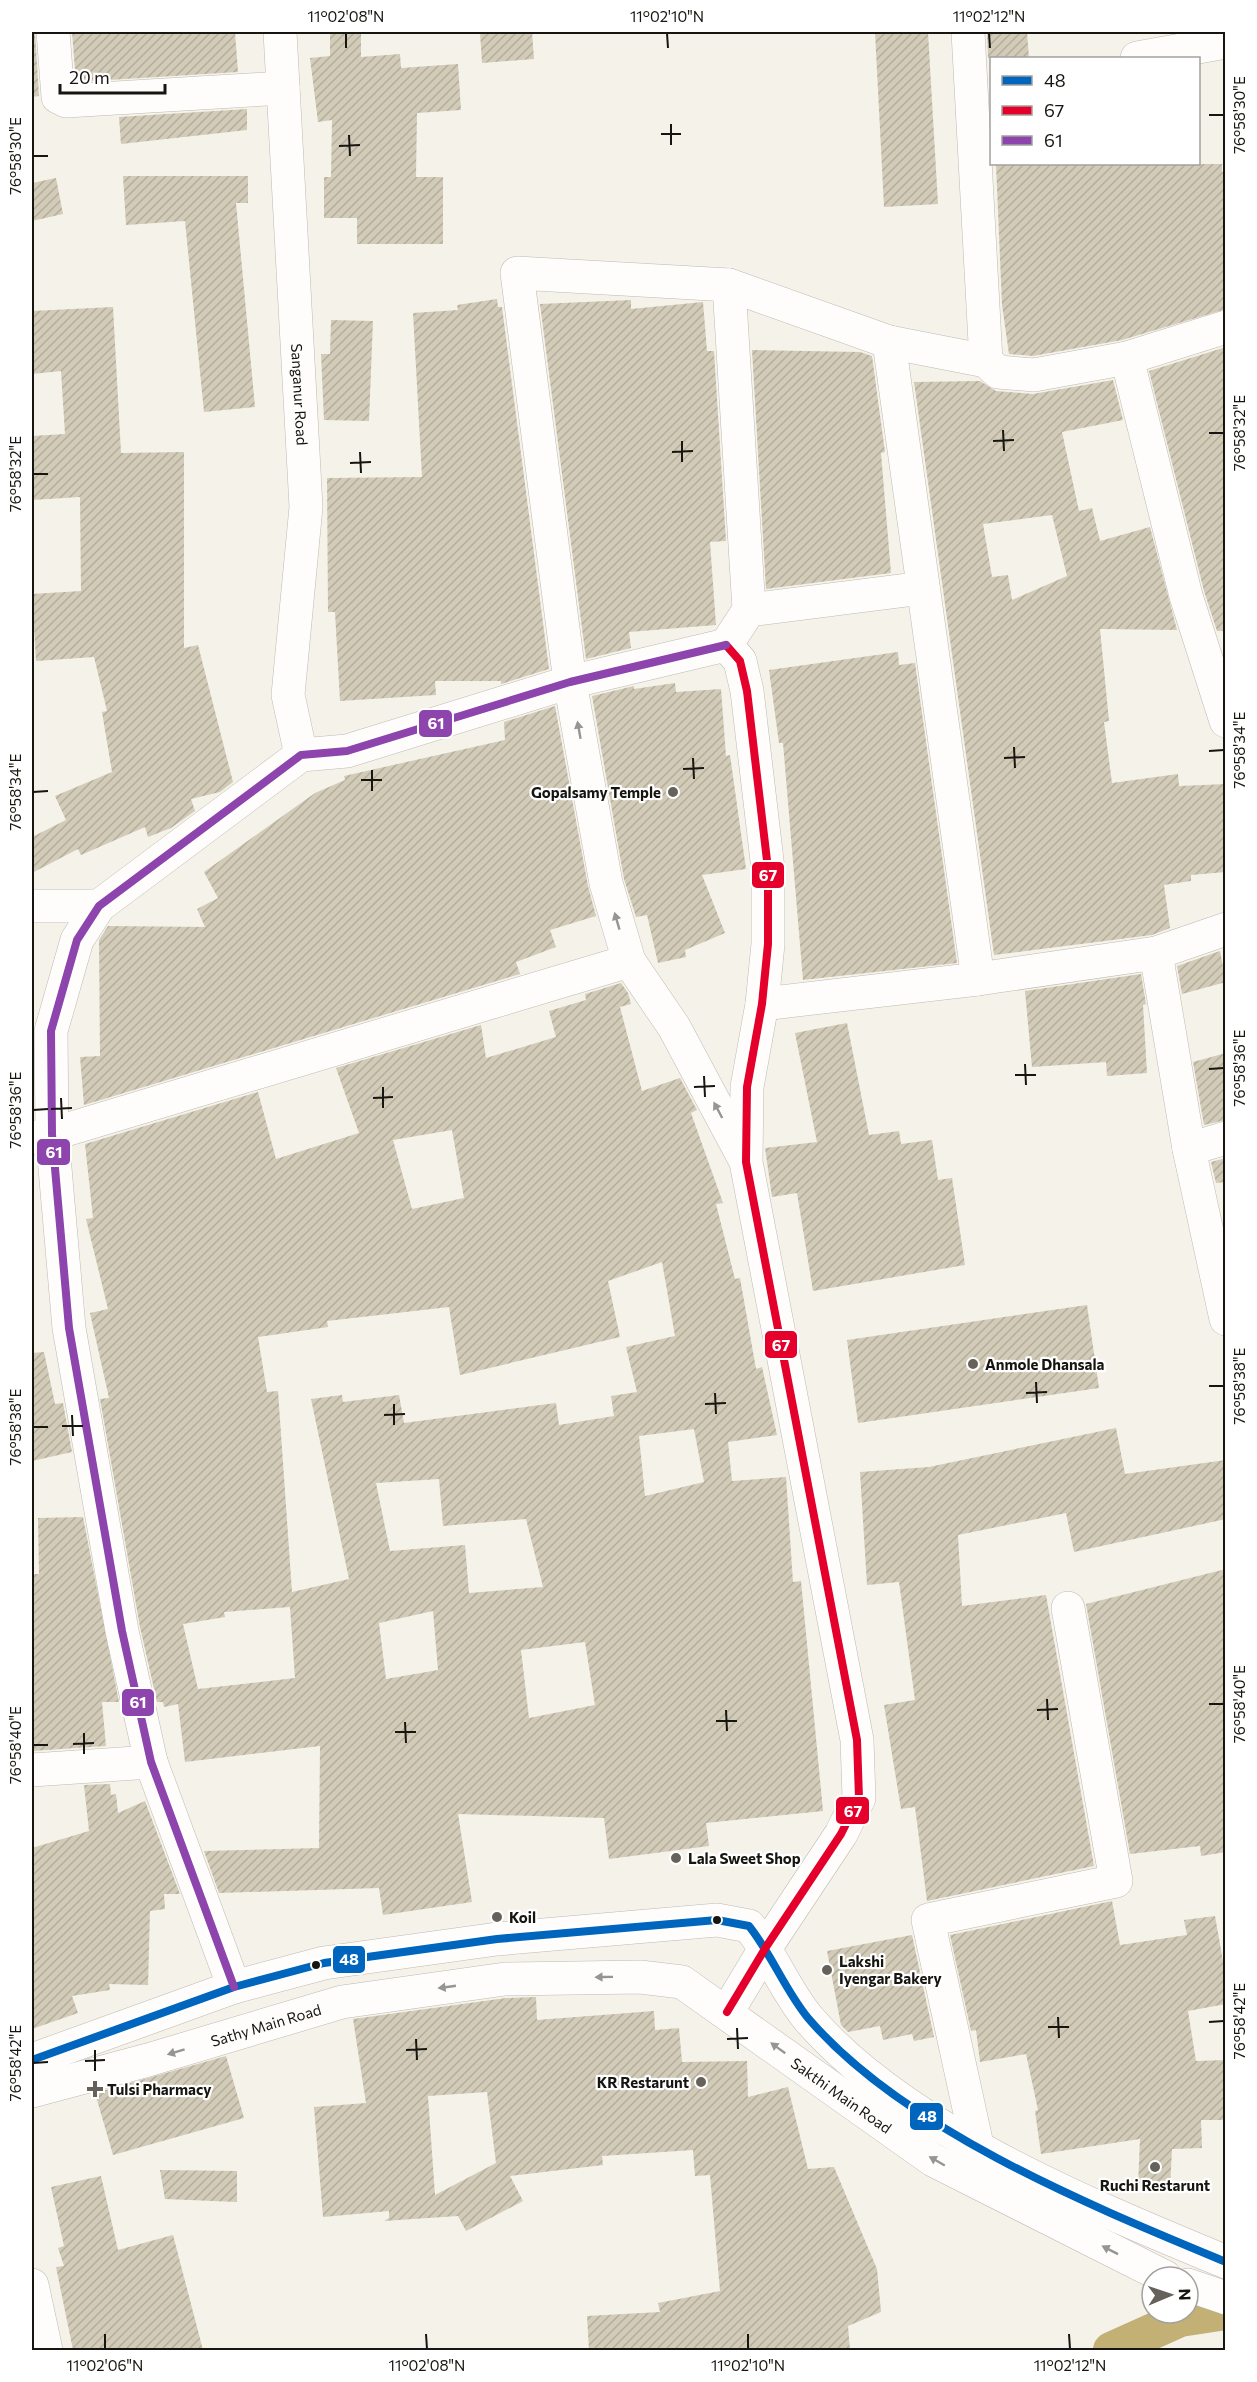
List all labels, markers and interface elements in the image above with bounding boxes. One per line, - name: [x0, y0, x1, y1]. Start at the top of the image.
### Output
- text: 11°02'08"N: [308, 7, 384, 25]
- text: 11°02'10"N: [630, 7, 704, 25]
- text: 11°02'12"N: [953, 7, 1025, 25]
- scale bar: [60, 57, 165, 95]
- legend: [990, 57, 1200, 165]
- text: 20 m: [69, 66, 110, 88]
- text: 48: [1044, 69, 1066, 91]
- text: 76°58'30"E: [1230, 76, 1248, 154]
- text: 67: [1044, 99, 1064, 121]
- text: 76°58'30"E: [6, 117, 24, 195]
- text: 61: [1044, 129, 1063, 151]
- street label: Sanganur Road: [288, 343, 312, 446]
- text: 76°58'32"E: [1230, 395, 1248, 471]
- text: 76°58'32"E: [6, 436, 24, 512]
- line badge: 61: [418, 709, 453, 738]
- text: 76°58'34"E: [1230, 712, 1248, 788]
- text: 61: [427, 713, 445, 732]
- one-way arrow: [574, 720, 583, 739]
- text: 76°58'34"E: [6, 754, 24, 830]
- place label: Gopalsamy Temple: [531, 783, 661, 801]
- marker: Gopalsamy Temple: [666, 785, 680, 799]
- line badge: 67: [751, 861, 785, 889]
- text: 67: [759, 865, 777, 884]
- one-way arrow: [612, 912, 621, 930]
- text: 76°58'36"E: [1230, 1029, 1248, 1106]
- text: 76°58'36"E: [6, 1071, 24, 1148]
- one-way arrow: [714, 1101, 724, 1119]
- line badge: 61: [36, 1138, 71, 1166]
- text: 61: [45, 1142, 63, 1161]
- line badge: 67: [764, 1330, 798, 1359]
- text: 67: [772, 1335, 790, 1354]
- text: 76°58'38"E: [1230, 1347, 1248, 1424]
- place label: Anmole Dhansala: [985, 1355, 1105, 1373]
- marker: Anmole Dhansala: [966, 1357, 980, 1371]
- text: 76°58'38"E: [6, 1388, 24, 1465]
- text: 76°58'40"E: [1230, 1665, 1248, 1743]
- line badge: 61: [121, 1688, 155, 1717]
- text: 61: [129, 1692, 147, 1711]
- text: 76°58'40"E: [6, 1706, 24, 1784]
- line badge: 67: [835, 1796, 870, 1825]
- text: 67: [844, 1801, 862, 1820]
- place label: Lala Sweet Shop: [688, 1849, 801, 1867]
- marker: Lala Sweet Shop: [669, 1851, 683, 1865]
- place label: Koil: [509, 1908, 536, 1926]
- marker: Koil: [490, 1910, 504, 1924]
- unlabelled marker: [711, 1914, 723, 1926]
- line badge: 48: [332, 1945, 366, 1974]
- text: 48: [339, 1949, 359, 1968]
- place label: Lakshi Iyengar Bakery: [839, 1952, 942, 1987]
- unlabelled marker: [310, 1959, 322, 1971]
- marker: Lakshi Iyengar Bakery: [820, 1963, 834, 1977]
- one-way arrow: [594, 1973, 613, 1982]
- one-way arrow: [437, 1983, 456, 1992]
- text: 76°58'42"E: [1230, 1983, 1248, 2059]
- street label: Sathy Main Road: [208, 2000, 323, 2050]
- text: 76°58'42"E: [6, 2025, 24, 2101]
- one-way arrow: [770, 2043, 785, 2055]
- one-way arrow: [167, 2048, 185, 2057]
- street label: Sakthi Main Road: [788, 2053, 895, 2137]
- place label: KR Restarunt: [597, 2073, 689, 2091]
- marker: KR Restarunt: [694, 2075, 708, 2089]
- place label: Tulsi Pharmacy: [107, 2080, 212, 2098]
- marker: Tulsi Pharmacy: [88, 2082, 102, 2096]
- line badge: 48: [909, 2102, 944, 2131]
- text: 48: [917, 2106, 937, 2125]
- one-way arrow: [928, 2156, 945, 2166]
- marker: Ruchi Restarunt: [1148, 2160, 1162, 2174]
- place label: Ruchi Restarunt: [1100, 2176, 1210, 2194]
- one-way arrow: [1102, 2245, 1119, 2254]
- north arrow: [1140, 2265, 1200, 2325]
- text: N: [1176, 2288, 1195, 2301]
- text: 11°02'06"N: [67, 2356, 143, 2374]
- text: 11°02'08"N: [389, 2356, 465, 2374]
- text: 11°02'10"N: [711, 2356, 785, 2374]
- text: 11°02'12"N: [1034, 2356, 1106, 2374]

